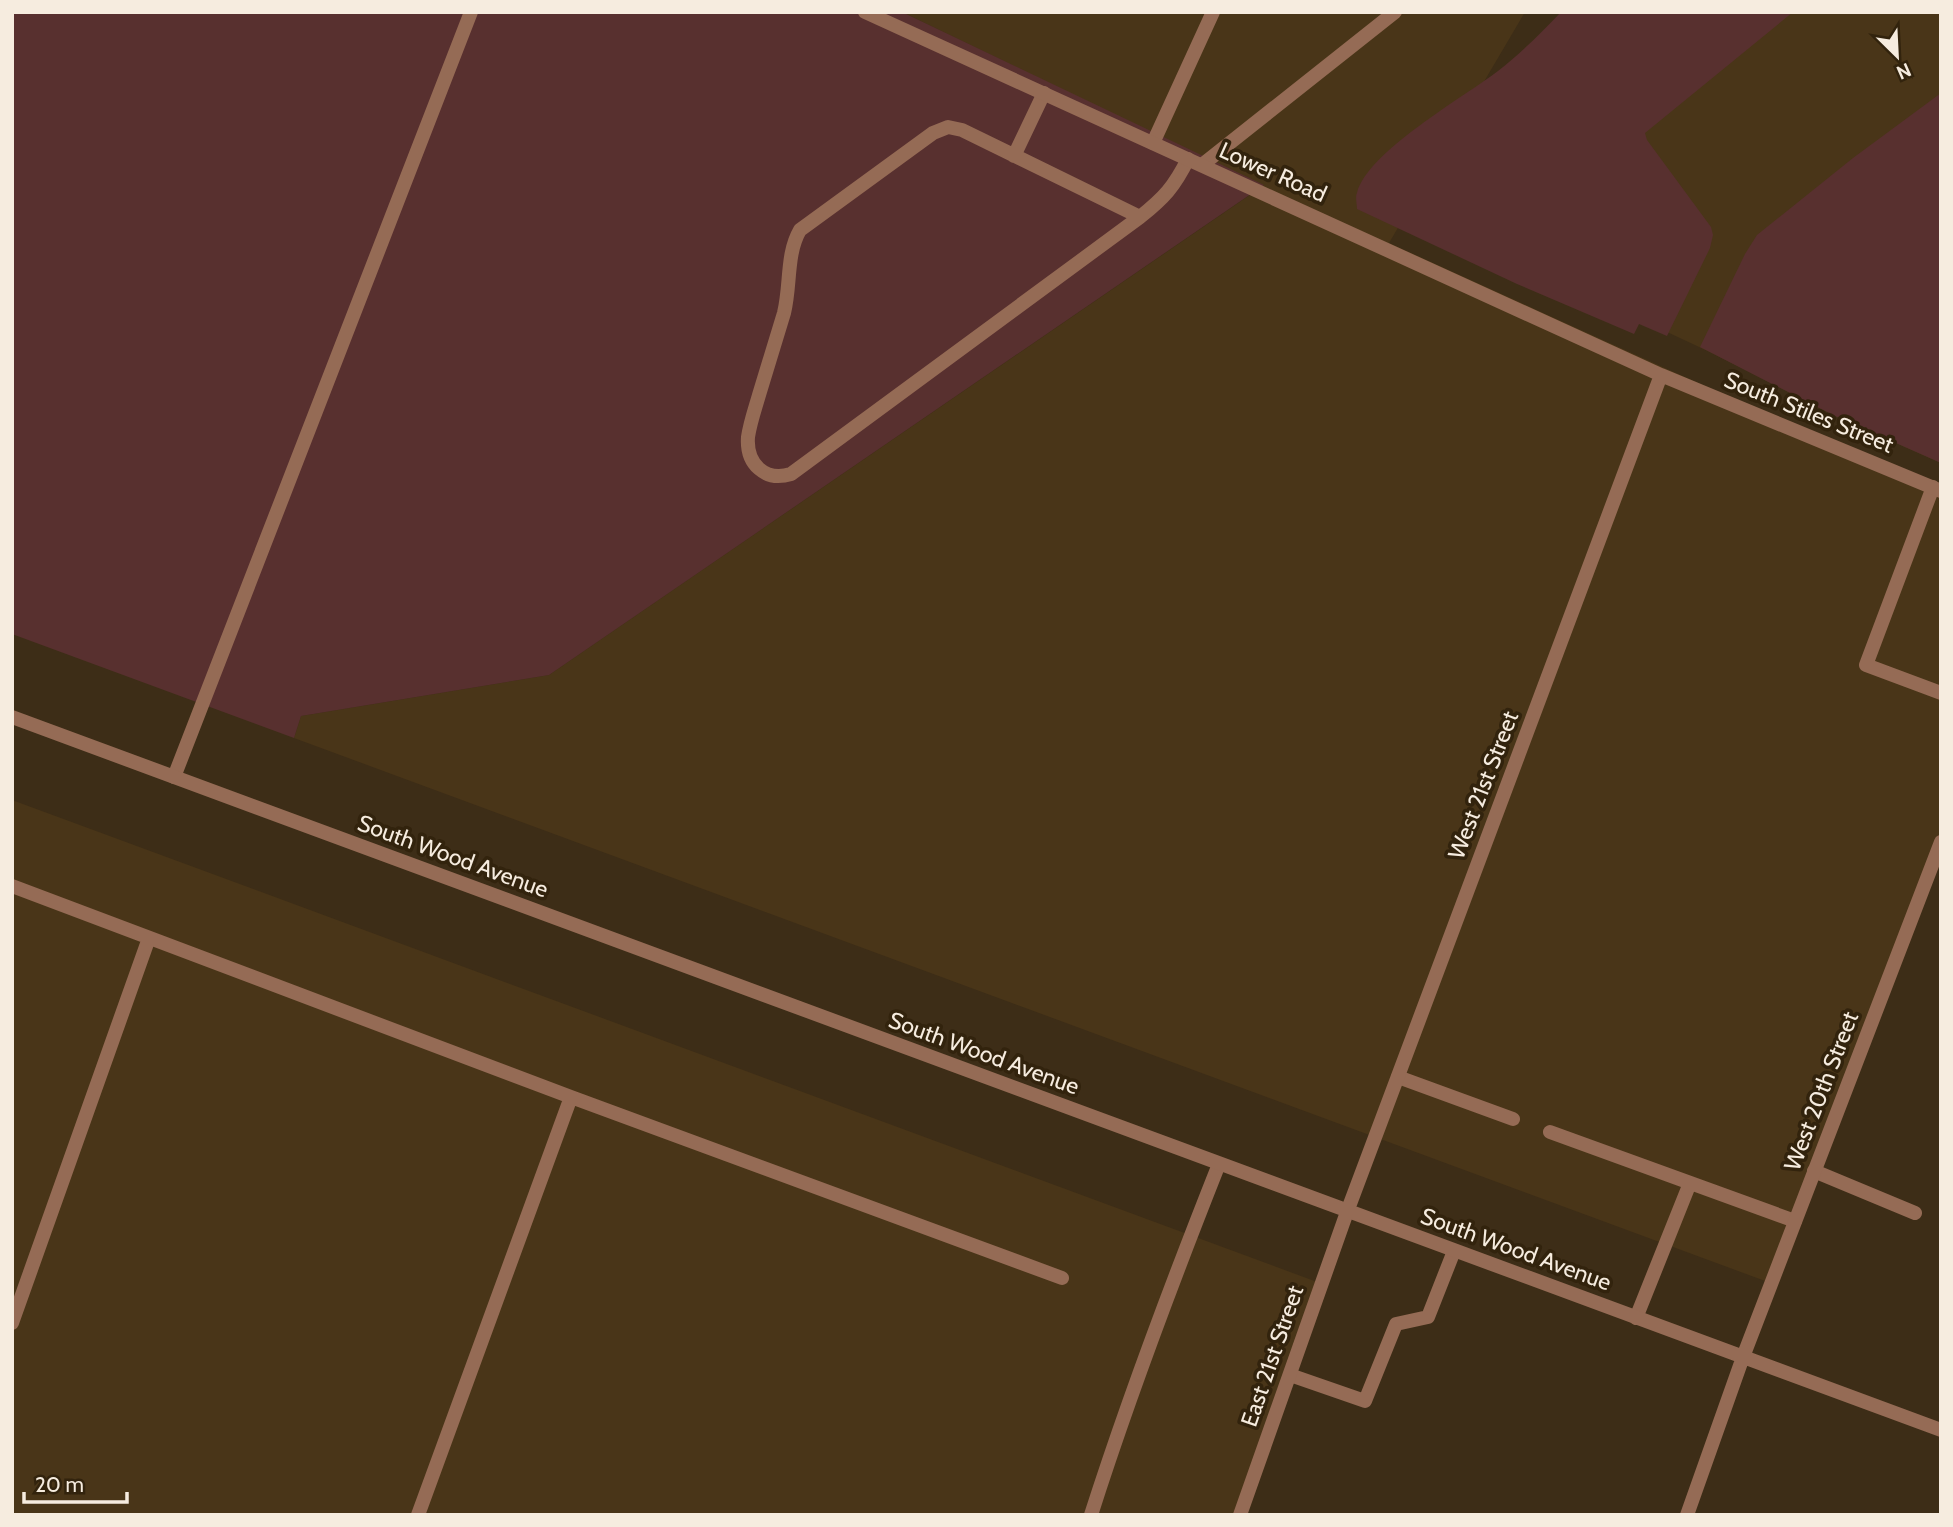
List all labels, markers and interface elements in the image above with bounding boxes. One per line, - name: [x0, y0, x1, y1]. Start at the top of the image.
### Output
- north arrow: [1862, 21, 1932, 91]
- text: N: [1893, 58, 1915, 84]
- street label: Lower Road: [1215, 136, 1331, 208]
- street label: South Stiles Street: [1720, 365, 1898, 459]
- street label: West 21st Street: [1442, 707, 1524, 863]
- street label: South Wood Avenue: [354, 809, 552, 904]
- street label: South Wood Avenue: [885, 1006, 1083, 1101]
- street label: West 20th Street: [1778, 1007, 1864, 1174]
- street label: South Wood Avenue: [1417, 1202, 1615, 1297]
- street label: East 21st Street: [1235, 1282, 1309, 1430]
- scale bar: [24, 1460, 128, 1504]
- text: 20 m: [35, 1472, 84, 1497]

